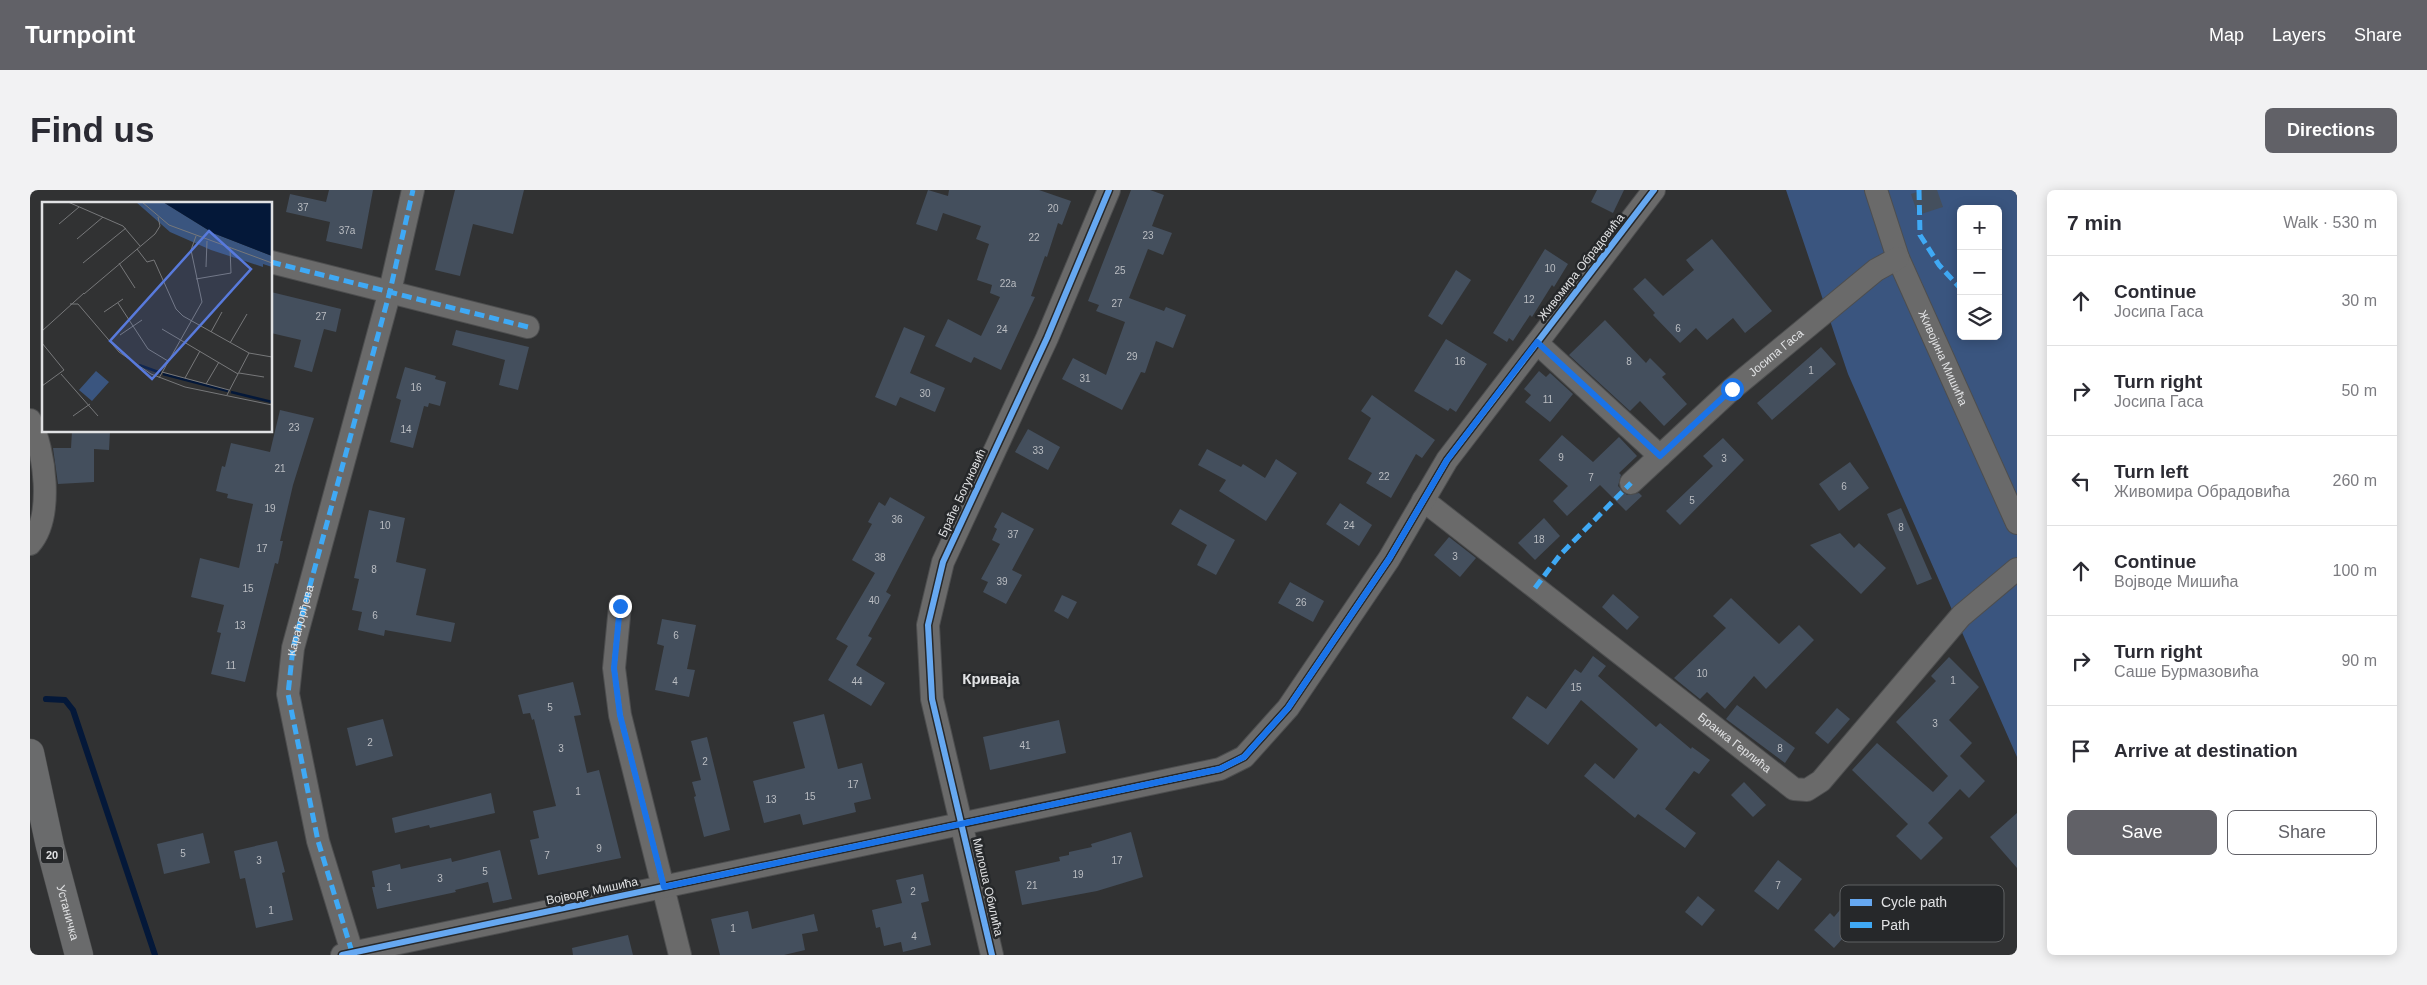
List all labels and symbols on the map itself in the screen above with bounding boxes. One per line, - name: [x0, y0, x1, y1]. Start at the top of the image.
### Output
- inset map: [42, 202, 272, 432]
- house number: 37: [297, 202, 309, 213]
- house number: 20: [1047, 203, 1059, 214]
- street label: Живомира Обрадовића: [1535, 210, 1627, 323]
- house number: 37a: [339, 225, 356, 236]
- house number: 23: [1142, 230, 1154, 241]
- house number: 22: [1028, 232, 1040, 243]
- house number: 10: [1544, 263, 1556, 274]
- house number: 25: [1114, 265, 1126, 276]
- house number: 22a: [1000, 278, 1017, 289]
- house number: 12: [1523, 294, 1535, 305]
- house number: 27: [1111, 298, 1123, 309]
- street label: Живојина Мишића: [1915, 308, 1971, 408]
- house number: 27: [315, 311, 327, 322]
- house number: 6: [1675, 323, 1681, 334]
- house number: 24: [996, 324, 1008, 335]
- street label: Јосипа Гаса: [1746, 326, 1807, 379]
- house number: 29: [1126, 351, 1138, 362]
- house number: 16: [1454, 356, 1466, 367]
- house number: 8: [1626, 356, 1632, 367]
- house number: 1: [1808, 365, 1814, 376]
- house number: 31: [1079, 373, 1091, 384]
- route start: [1721, 378, 1744, 401]
- house number: 16: [410, 382, 422, 393]
- house number: 30: [919, 388, 931, 399]
- house number: 11: [1543, 394, 1554, 405]
- house number: 23: [288, 422, 300, 433]
- house number: 14: [400, 424, 412, 435]
- house number: 33: [1032, 445, 1044, 456]
- street label: Браће Богуновић: [935, 447, 989, 539]
- house number: 9: [1558, 452, 1564, 463]
- house number: 3: [1721, 453, 1727, 464]
- house number: 21: [274, 463, 286, 474]
- house number: 22: [1378, 471, 1390, 482]
- house number: 7: [1588, 472, 1594, 483]
- house number: 6: [1841, 481, 1847, 492]
- house number: 5: [1689, 495, 1695, 506]
- house number: 19: [264, 503, 276, 514]
- house number: 36: [891, 514, 903, 525]
- house number: 10: [379, 520, 391, 531]
- house number: 24: [1343, 520, 1355, 531]
- house number: 8: [1898, 522, 1904, 533]
- house number: 37: [1007, 529, 1019, 540]
- house number: 18: [1533, 534, 1545, 545]
- house number: 17: [256, 543, 268, 554]
- house number: 3: [1452, 551, 1458, 562]
- house number: 38: [874, 552, 886, 563]
- house number: 8: [371, 564, 377, 575]
- house number: 39: [996, 576, 1008, 587]
- house number: 15: [242, 583, 254, 594]
- street label: Карађорђева: [285, 583, 317, 657]
- route end: [609, 595, 632, 618]
- house number: 40: [868, 595, 880, 606]
- house number: 26: [1295, 597, 1307, 608]
- house number: 6: [372, 610, 378, 621]
- house number: 13: [234, 620, 246, 631]
- house number: 6: [673, 630, 679, 641]
- house number: 11: [226, 660, 237, 671]
- house number: 10: [1696, 668, 1708, 679]
- district label: Криваја: [962, 670, 1020, 687]
- house number: 1: [1950, 675, 1956, 686]
- house number: 4: [672, 676, 678, 687]
- house number: 44: [851, 676, 863, 687]
- house number: 15: [1570, 682, 1582, 693]
- house number: 5: [547, 702, 553, 713]
- street label: Бранка Герлића: [1695, 710, 1774, 776]
- house number: 3: [1932, 718, 1938, 729]
- house number: 2: [367, 737, 373, 748]
- house number: 41: [1019, 740, 1031, 751]
- house number: 3: [558, 743, 564, 754]
- house number: 8: [1777, 743, 1783, 754]
- house number: 2: [702, 756, 708, 767]
- house number: 17: [847, 779, 859, 790]
- house number: 1: [575, 786, 581, 797]
- house number: 15: [804, 791, 816, 802]
- house number: 13: [765, 794, 777, 805]
- street label: Милоша Обилића: [970, 837, 1006, 938]
- house number: 9: [596, 843, 602, 854]
- road number: 20: [41, 846, 63, 864]
- house number: 5: [180, 848, 186, 859]
- house number: 7: [544, 850, 550, 861]
- house number: 3: [256, 855, 262, 866]
- house number: 17: [1111, 855, 1123, 866]
- house number: 5: [482, 866, 488, 877]
- house number: 19: [1072, 869, 1084, 880]
- house number: 3: [437, 873, 443, 884]
- street label: Војводе Мишића: [545, 874, 639, 908]
- house number: 21: [1026, 880, 1038, 891]
- house number: 7: [1775, 880, 1781, 891]
- house number: 1: [386, 882, 392, 893]
- street label: Устаничка: [54, 883, 82, 942]
- legend: [1840, 885, 2004, 942]
- house number: 2: [910, 886, 916, 897]
- text: Cycle path: [1881, 894, 1947, 910]
- house number: 1: [268, 905, 274, 916]
- text: Path: [1881, 917, 1910, 933]
- house number: 1: [730, 923, 736, 934]
- house number: 4: [911, 931, 917, 942]

